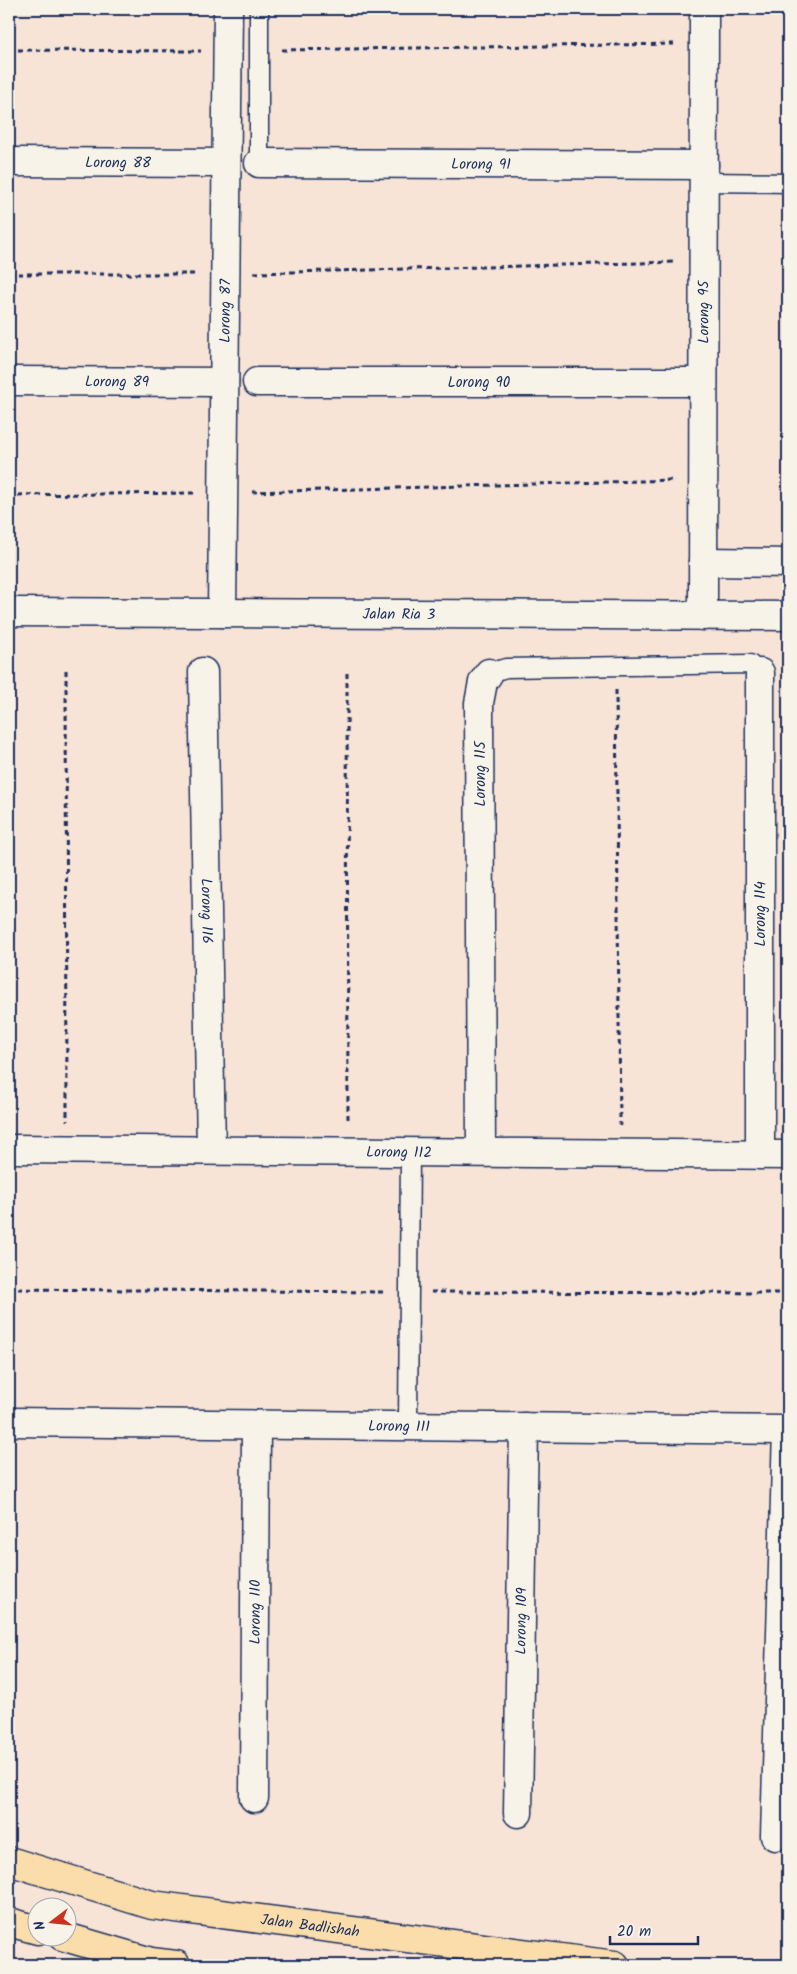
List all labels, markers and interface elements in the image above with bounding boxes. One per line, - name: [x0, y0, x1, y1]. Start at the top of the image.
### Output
- street label: Lorong 88: [85, 151, 152, 176]
- street label: Lorong 91: [451, 153, 511, 177]
- street label: Lorong 87: [214, 278, 238, 343]
- street label: Lorong 95: [692, 279, 717, 344]
- street label: Lorong 89: [85, 370, 150, 395]
- street label: Lorong 90: [448, 371, 511, 395]
- street label: Jalan Ria 3: [363, 603, 436, 627]
- street label: Lorong 115: [469, 740, 493, 807]
- street label: Lorong 116: [193, 878, 219, 944]
- street label: Lorong 114: [749, 881, 773, 947]
- street label: Lorong 112: [366, 1141, 432, 1165]
- street label: Lorong 111: [368, 1415, 430, 1439]
- street label: Lorong 110: [244, 1579, 268, 1645]
- street label: Lorong 109: [509, 1586, 535, 1655]
- north arrow: [28, 1896, 78, 1946]
- street label: Jalan Badlishah: [259, 1908, 361, 1945]
- scale bar: [610, 1914, 697, 1946]
- text: N: [29, 1918, 52, 1933]
- text: 20 m: [617, 1920, 651, 1944]

